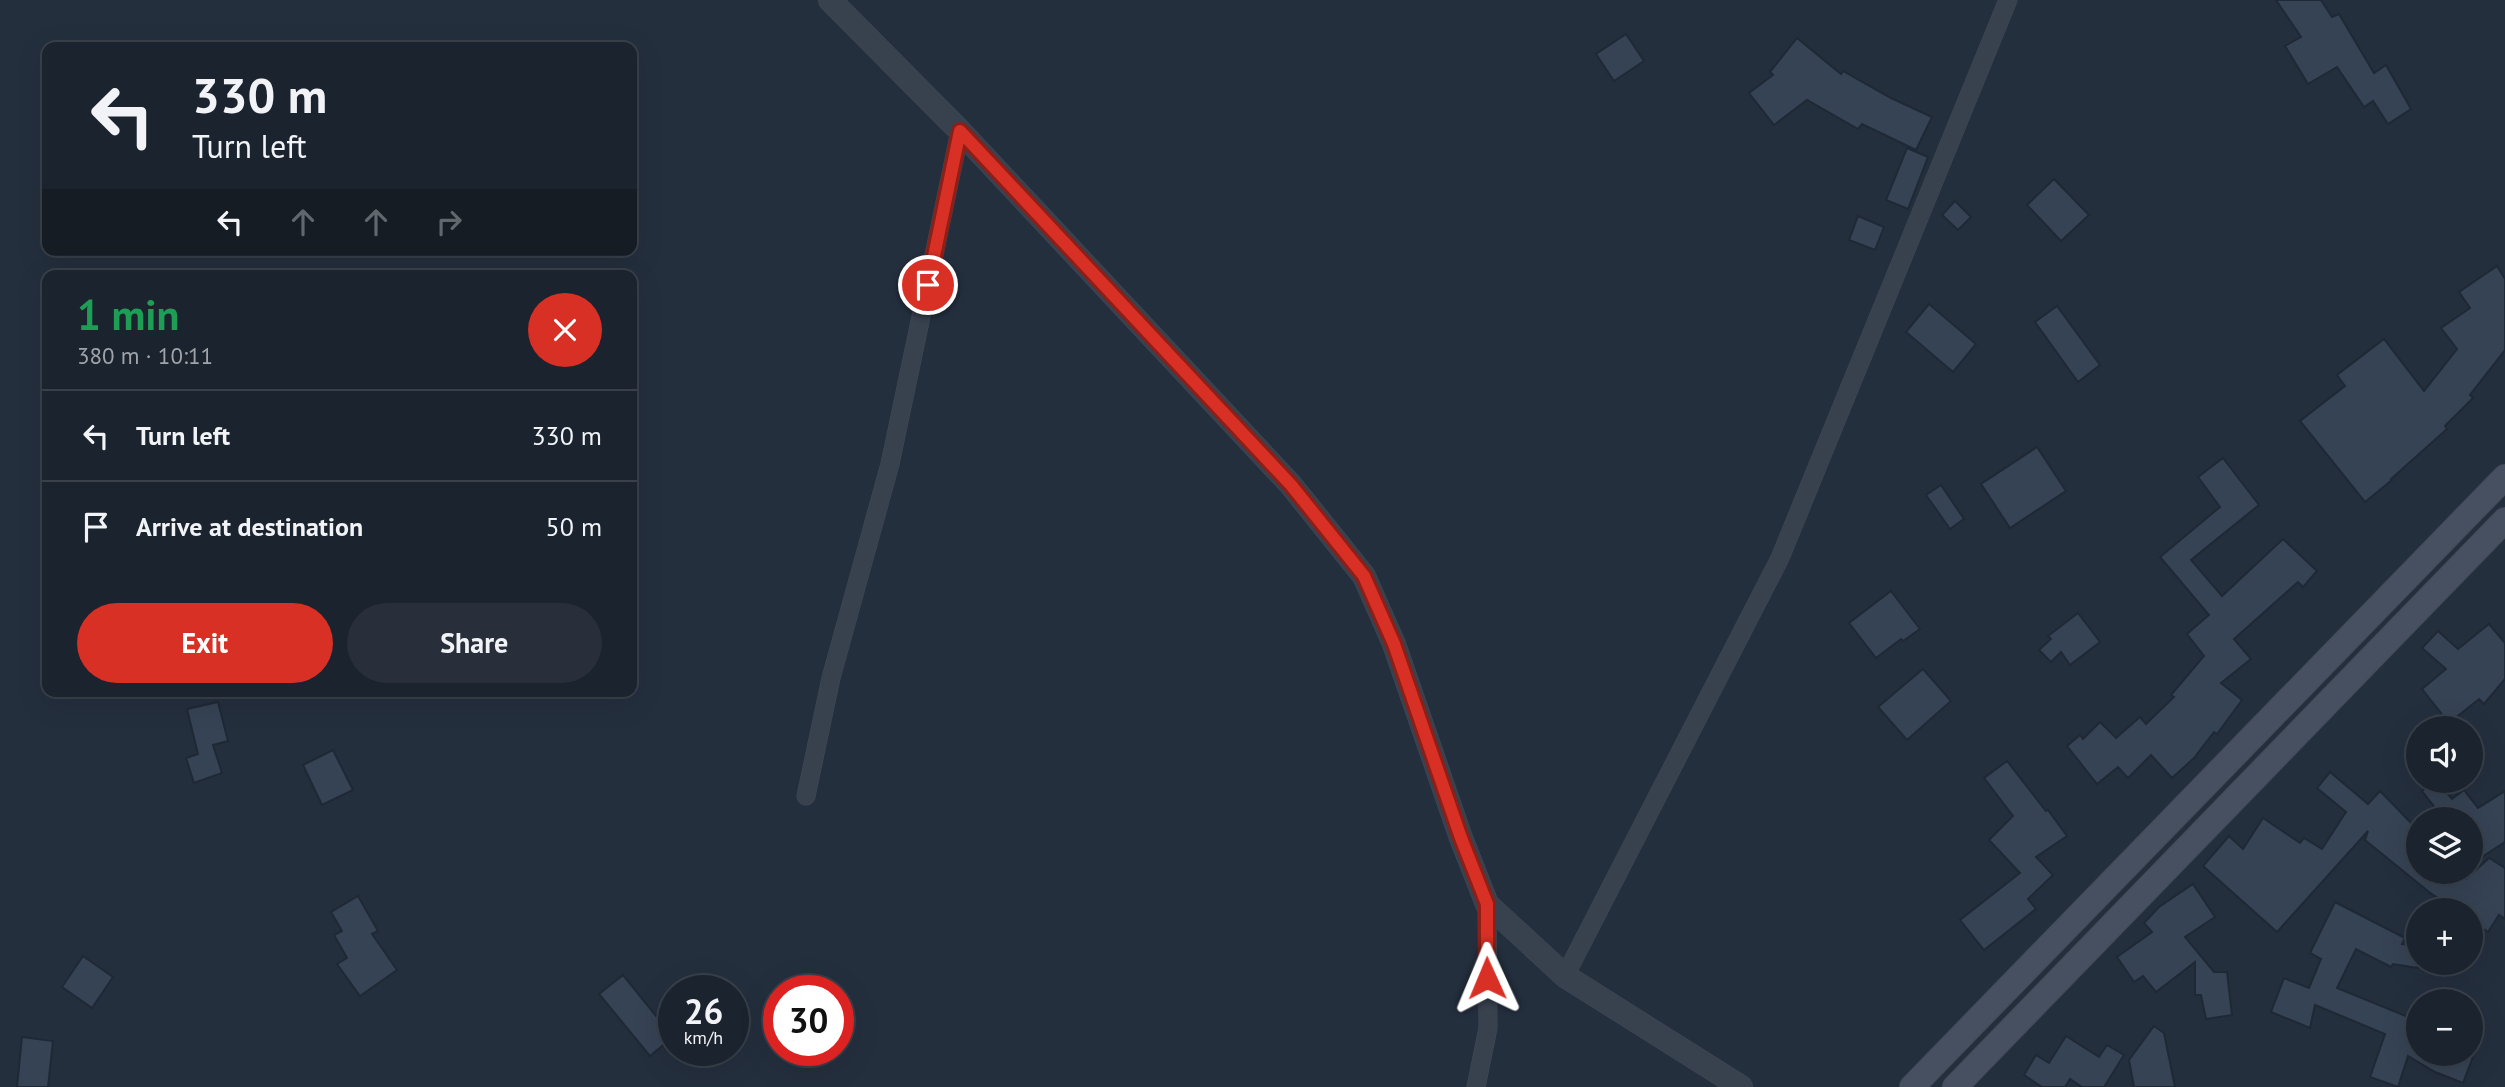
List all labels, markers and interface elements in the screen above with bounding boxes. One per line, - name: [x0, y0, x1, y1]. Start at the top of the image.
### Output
- text: 330 m: [192, 63, 327, 127]
- icon: left: [77, 70, 168, 161]
- text: Turn left: [192, 125, 307, 167]
- icon: left: [211, 203, 249, 241]
- icon: ahead: [284, 203, 322, 241]
- icon: ahead: [357, 203, 395, 241]
- icon: right: [430, 203, 468, 241]
- pin: [898, 255, 958, 315]
- icon: arrive: [909, 266, 947, 304]
- text: 1 min: [77, 287, 179, 342]
- button: close: [528, 293, 602, 367]
- text: 380 m · 10:11: [77, 341, 213, 370]
- icon: left: [77, 417, 115, 455]
- text: Turn left: [136, 419, 230, 452]
- text: 330 m: [531, 419, 602, 452]
- icon: arrive: [77, 508, 115, 546]
- text: Arrive at destination: [136, 510, 363, 543]
- text: 50 m: [546, 510, 602, 543]
- button: Exit: [77, 603, 333, 683]
- button: Share: [347, 603, 602, 683]
- map controls: [2406, 716, 2483, 1066]
- button: sound: [2406, 716, 2483, 793]
- button: layers: [2406, 807, 2483, 884]
- button: +: [2406, 898, 2483, 975]
- position arrow: [1450, 941, 1524, 1015]
- speed limit sign: 30: [763, 975, 854, 1066]
- text: 26: [684, 988, 723, 1034]
- button: −: [2406, 989, 2483, 1066]
- text: km/h: [684, 1026, 723, 1049]

